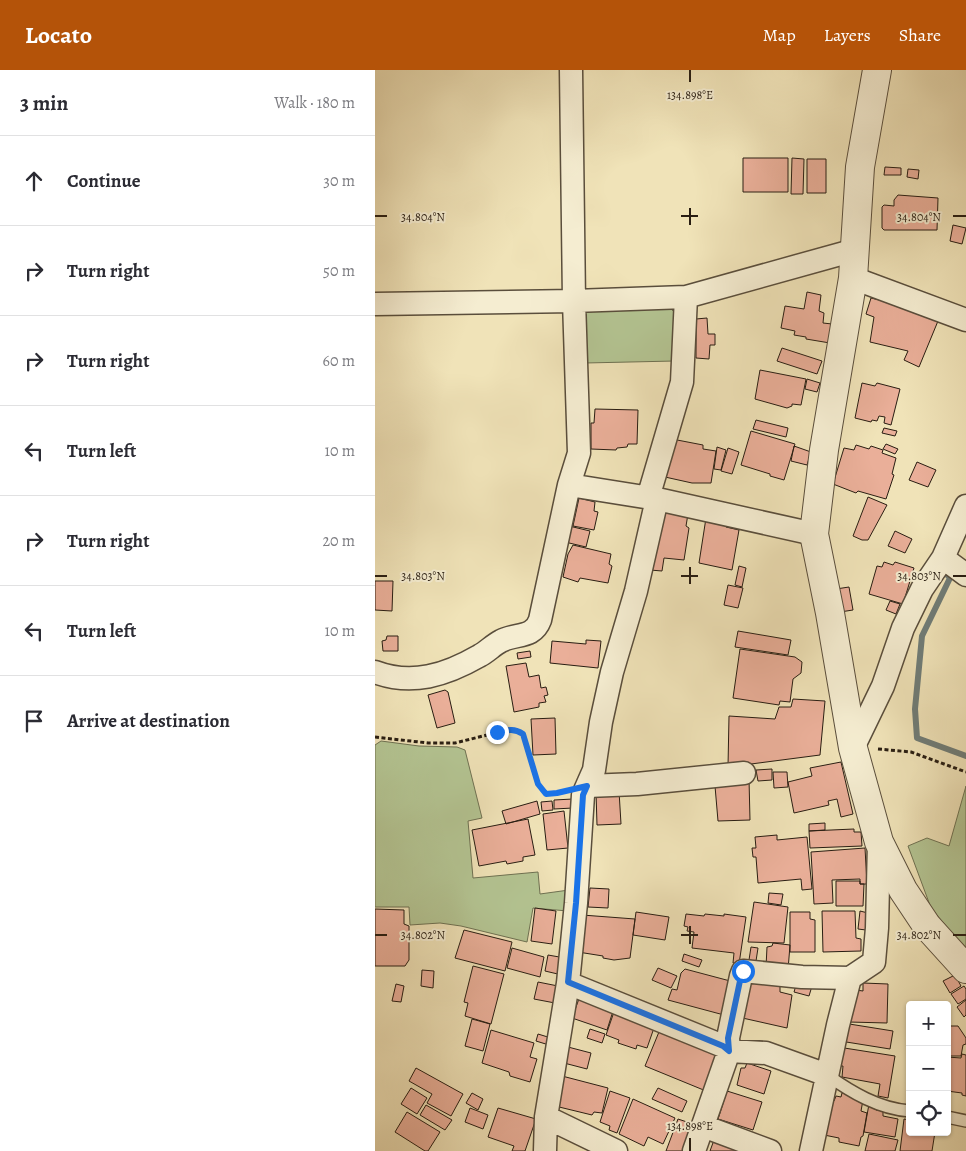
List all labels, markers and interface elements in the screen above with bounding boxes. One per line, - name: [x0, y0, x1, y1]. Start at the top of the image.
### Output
- text: Locato: [25, 19, 92, 51]
- text: Map: [763, 23, 796, 47]
- text: Layers: [824, 23, 871, 47]
- text: Share: [899, 23, 941, 47]
- text: 134.898°E: [667, 87, 713, 103]
- text: 3 min: [20, 89, 68, 117]
- text: Walk · 180 m: [274, 92, 355, 114]
- icon: ahead: [20, 167, 48, 195]
- text: Continue: [67, 168, 141, 194]
- text: 30 m: [323, 170, 355, 192]
- text: 34.804°N: [401, 209, 445, 225]
- text: 34.804°N: [897, 209, 941, 225]
- icon: right: [20, 257, 48, 285]
- text: Turn right: [67, 258, 149, 284]
- text: 50 m: [323, 260, 355, 282]
- icon: right: [20, 347, 48, 375]
- text: Turn right: [67, 348, 149, 374]
- text: 60 m: [323, 350, 355, 372]
- icon: left: [20, 437, 48, 465]
- text: Turn left: [67, 438, 136, 464]
- text: 10 m: [325, 440, 355, 462]
- icon: right: [20, 527, 48, 555]
- text: Turn right: [67, 528, 149, 554]
- text: 20 m: [322, 530, 355, 552]
- text: 34.803°N: [401, 568, 445, 584]
- text: 34.803°N: [897, 568, 941, 584]
- icon: left: [20, 617, 48, 645]
- text: Turn left: [67, 618, 136, 644]
- text: 10 m: [325, 620, 355, 642]
- icon: arrive: [20, 707, 48, 735]
- text: Arrive at destination: [67, 708, 230, 734]
- route end: [486, 721, 509, 744]
- text: 34.802°N: [401, 927, 445, 943]
- text: 34.802°N: [897, 927, 941, 943]
- route start: [732, 960, 755, 983]
- map controls: [906, 1001, 951, 1136]
- button: +: [906, 1001, 951, 1046]
- button: −: [906, 1046, 951, 1091]
- button: locate: [906, 1091, 951, 1136]
- text: 134.898°E: [667, 1118, 713, 1134]

